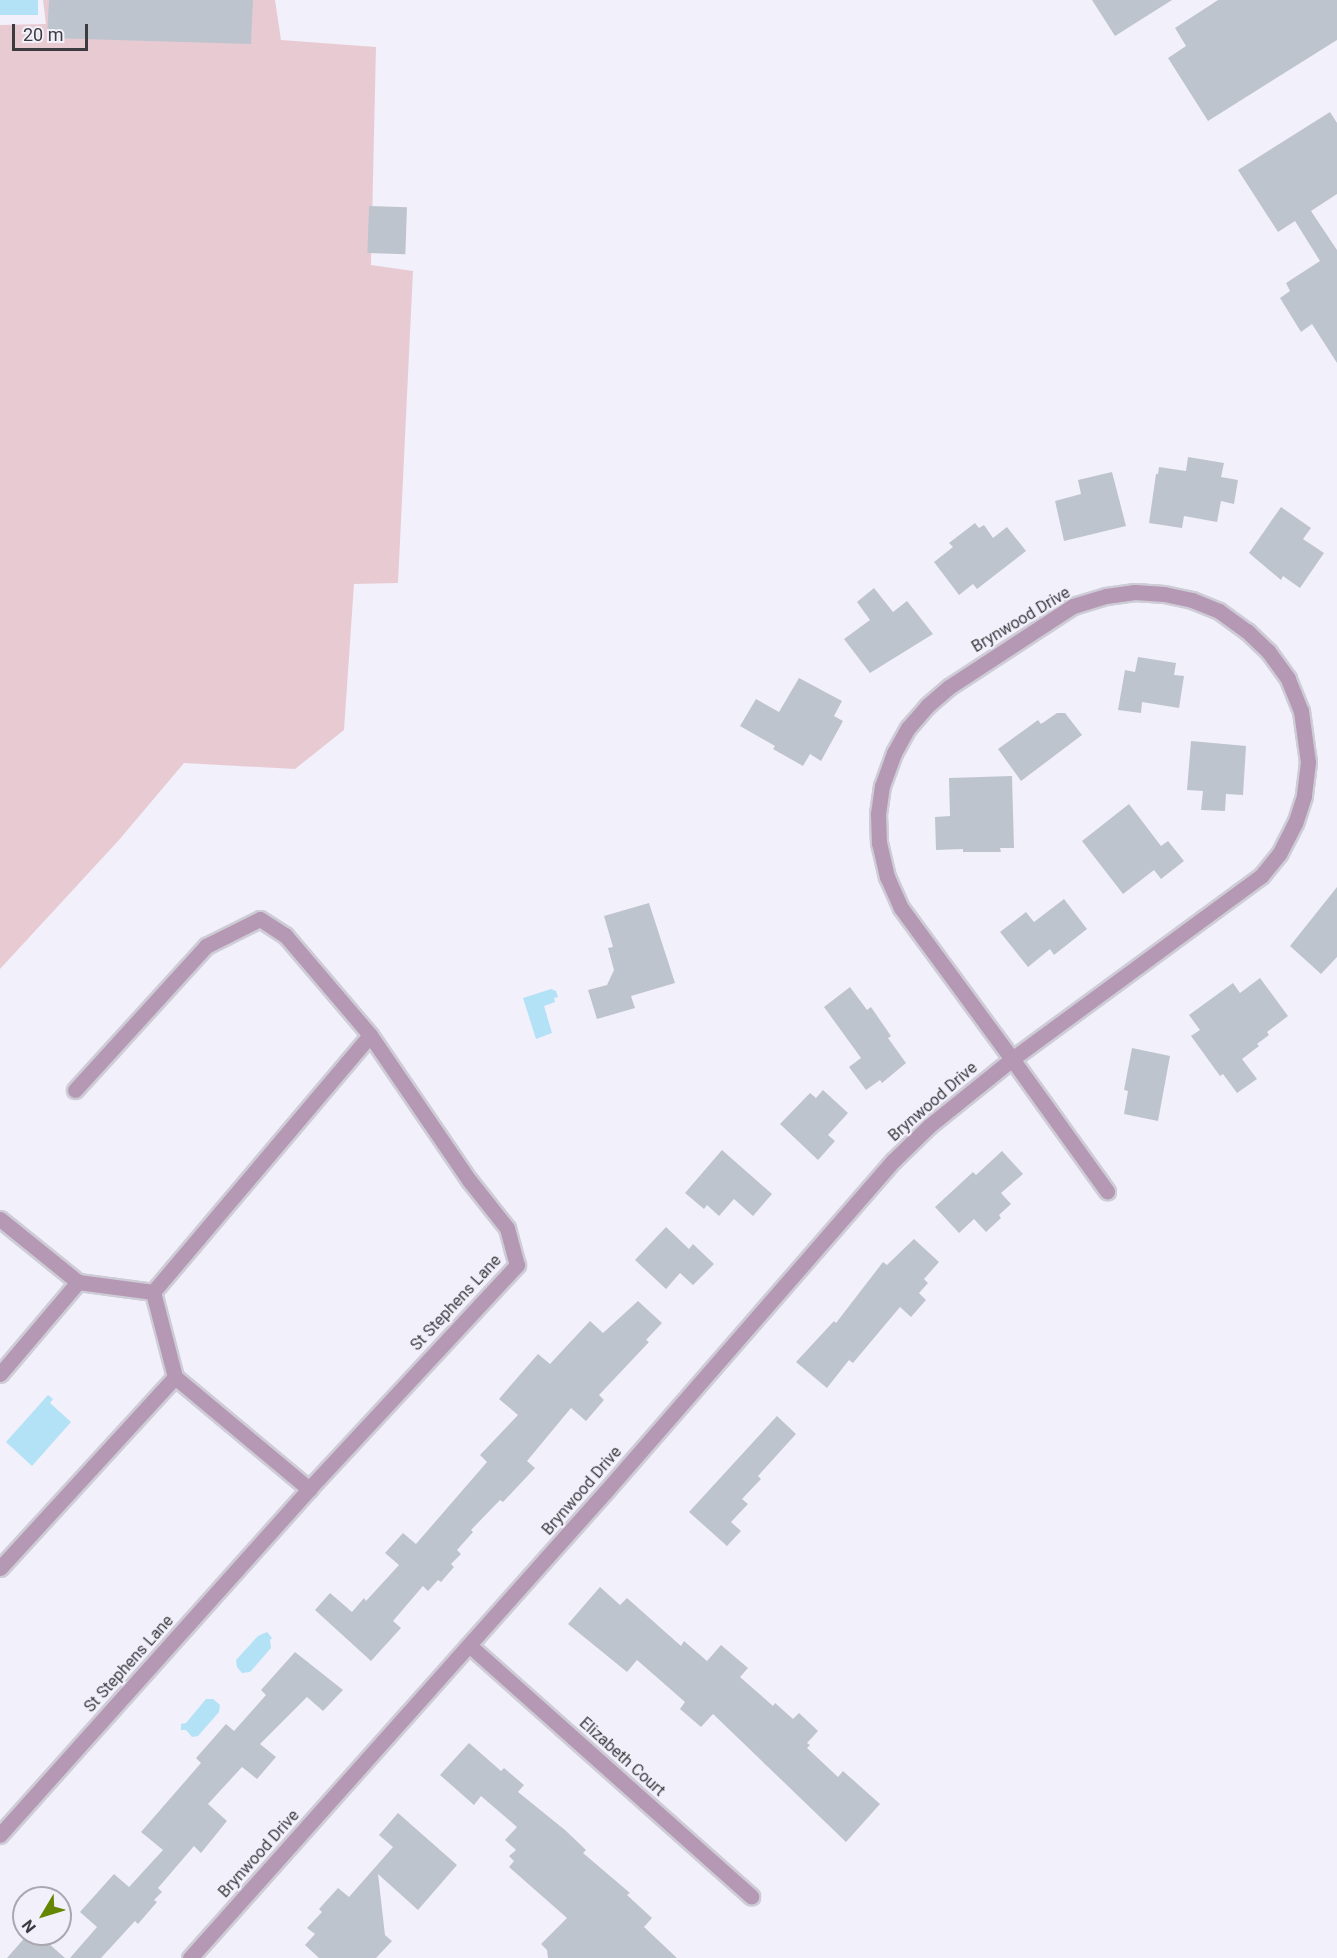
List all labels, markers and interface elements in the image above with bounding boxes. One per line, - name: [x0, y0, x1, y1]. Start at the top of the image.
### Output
- scale bar: [15, 12, 92, 50]
- text: 20 m: [23, 24, 63, 45]
- street label: Brynwood Drive: [968, 583, 1074, 657]
- street label: Brynwood Drive: [885, 1058, 981, 1146]
- street label: St Stephens Lane: [407, 1251, 505, 1355]
- street label: Brynwood Drive: [538, 1443, 626, 1539]
- street label: St Stephens Lane: [80, 1612, 178, 1716]
- street label: Elizabeth Court: [575, 1714, 669, 1800]
- street label: Brynwood Drive: [215, 1806, 303, 1902]
- north arrow: [12, 1886, 72, 1946]
- text: N: [18, 1916, 40, 1936]

